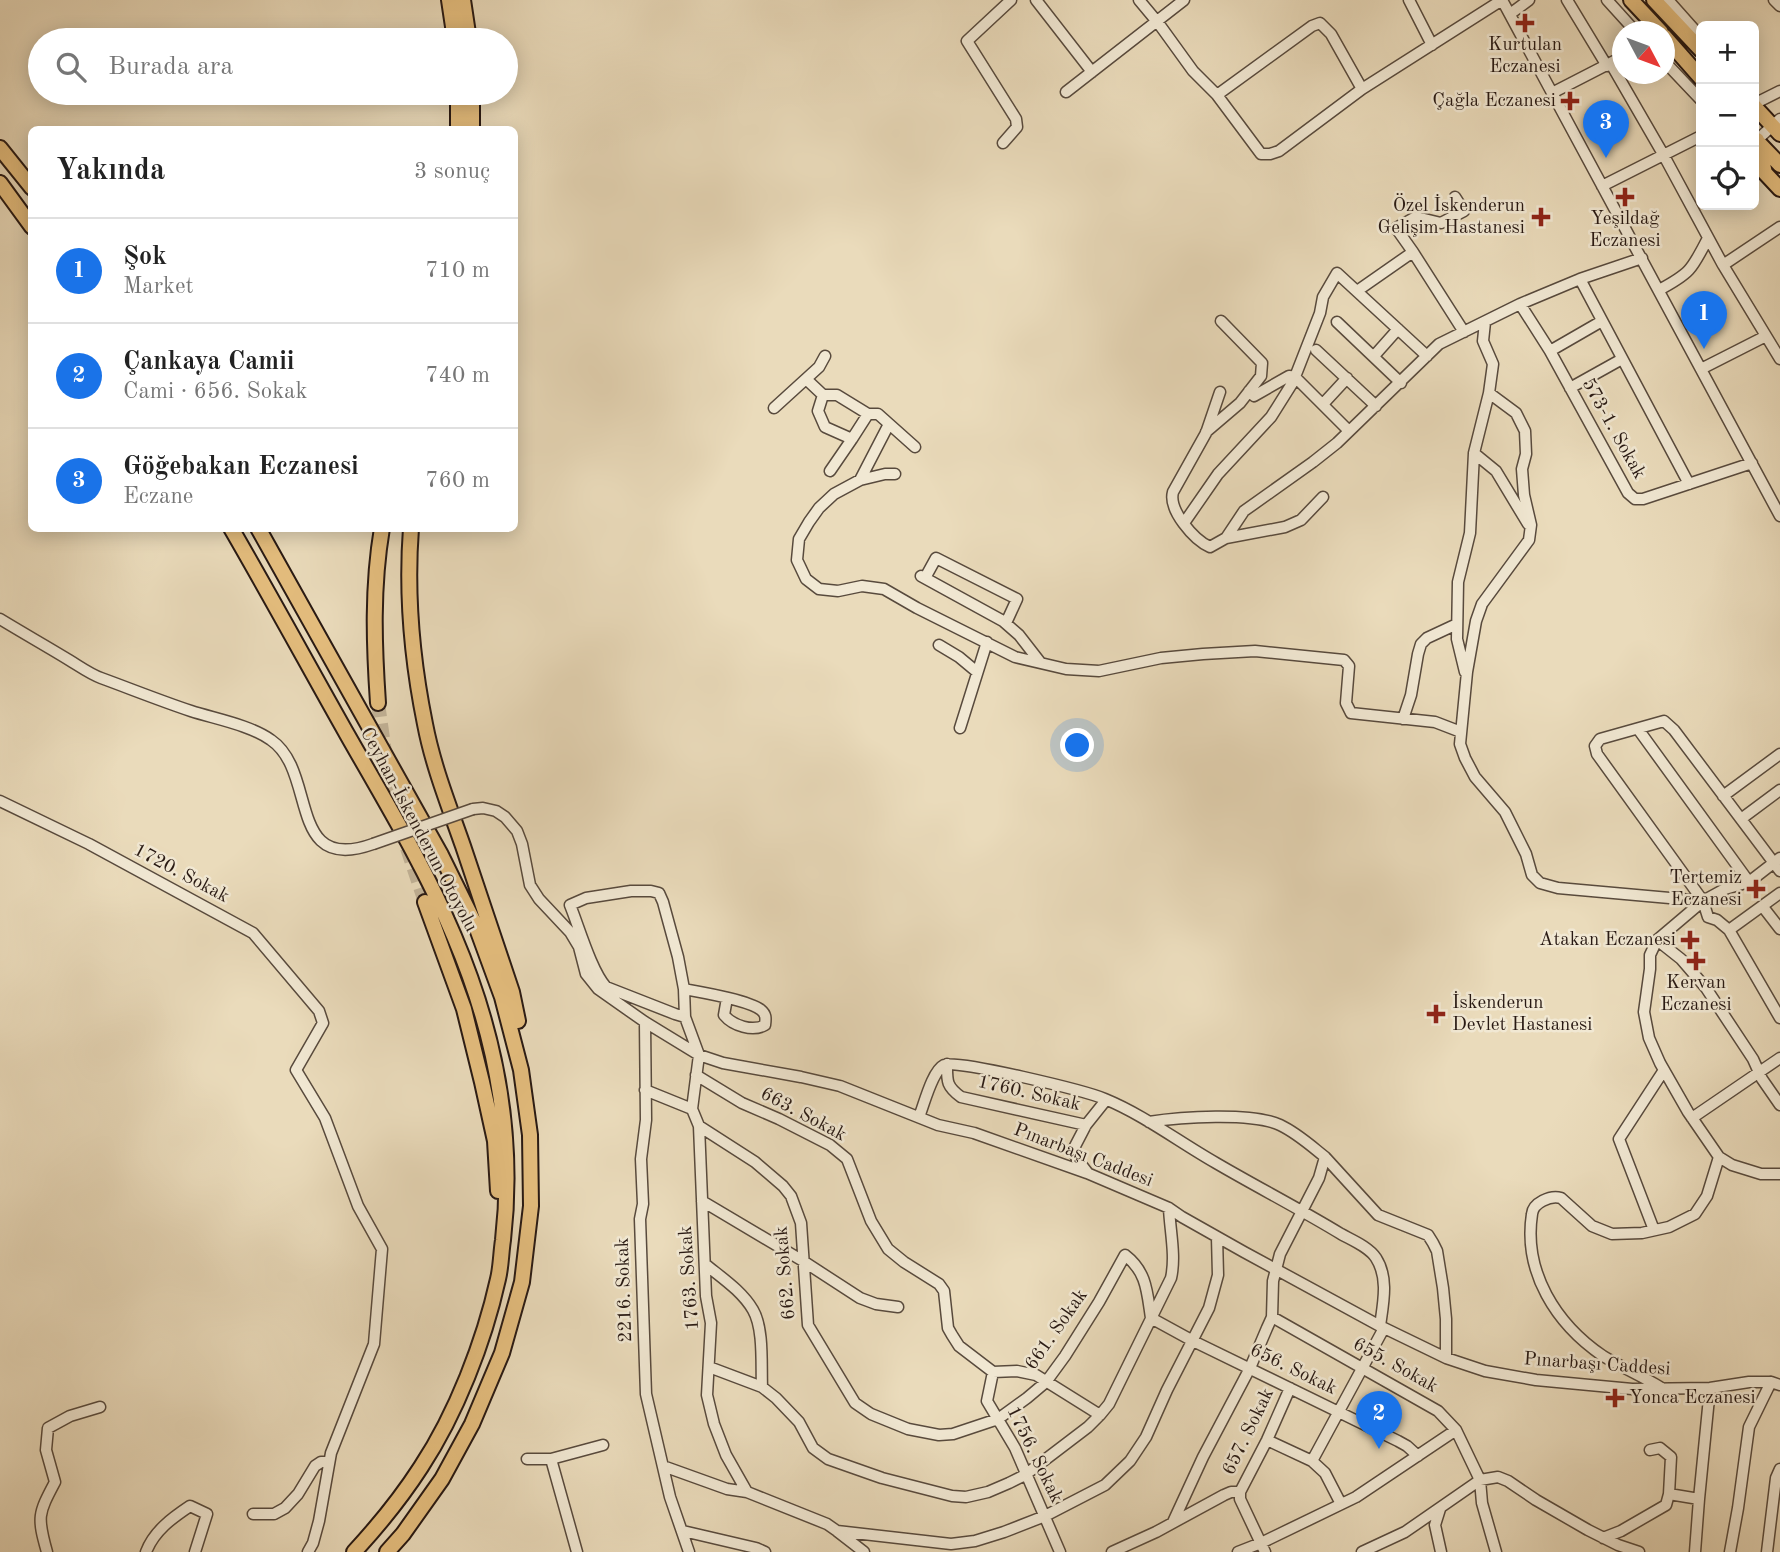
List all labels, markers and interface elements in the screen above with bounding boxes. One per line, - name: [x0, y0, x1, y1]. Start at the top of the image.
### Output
- marker: Kurtulan Eczanesi: [1517, 15, 1533, 31]
- north arrow: [1612, 21, 1675, 84]
- map controls: [1696, 21, 1759, 210]
- button: +: [1696, 21, 1759, 84]
- search box: [28, 28, 518, 105]
- place label: Kurtulan Eczanesi: [1488, 36, 1562, 77]
- icon: search: [52, 48, 90, 86]
- text: Burada ara: [108, 54, 233, 80]
- button: −: [1696, 84, 1759, 147]
- place label: Çağla Eczanesi: [1432, 92, 1556, 111]
- marker: Çağla Eczanesi: [1562, 93, 1578, 109]
- pin: 3: [1583, 100, 1629, 158]
- button: locate: [1696, 147, 1759, 210]
- text: Yakında: [56, 156, 165, 186]
- text: 3 sonuç: [414, 160, 490, 183]
- marker: Yeşildağ Eczanesi: [1617, 189, 1633, 205]
- place label: Özel İskenderun Gelişim Hastanesi: [1378, 193, 1525, 238]
- marker: Özel İskenderun Gelişim Hastanesi: [1531, 207, 1551, 227]
- place label: Yeşildağ Eczanesi: [1589, 210, 1661, 251]
- text: Şok: [123, 244, 167, 270]
- text: 1: [72, 259, 86, 282]
- text: 710 m: [425, 259, 490, 282]
- text: Market: [123, 275, 194, 298]
- pin: 1: [1681, 291, 1727, 349]
- text: Çankaya Camii: [123, 349, 295, 375]
- text: 2: [72, 364, 86, 387]
- text: 740 m: [425, 364, 490, 387]
- street label: 573-1. Sokak: [1578, 375, 1649, 483]
- text: Cami · 656. Sokak: [123, 380, 307, 403]
- text: Göğebakan Eczanesi: [123, 454, 359, 480]
- text: 3: [72, 469, 86, 492]
- text: 760 m: [425, 469, 490, 492]
- text: Eczane: [123, 485, 193, 508]
- street label: Ceyhan-İskenderun Otoyolu: [356, 723, 483, 935]
- your location: [1060, 728, 1094, 762]
- street label: 1720. Sokak: [130, 841, 232, 907]
- place label: Tertemiz Eczanesi: [1669, 869, 1742, 910]
- marker: Tertemiz Eczanesi: [1748, 881, 1764, 897]
- place label: Atakan Eczanesi: [1539, 931, 1676, 950]
- marker: Atakan Eczanesi: [1682, 932, 1698, 948]
- marker: Kervan Eczanesi: [1688, 953, 1704, 969]
- place label: Kervan Eczanesi: [1660, 974, 1732, 1015]
- place label: İskenderun Devlet Hastanesi: [1452, 991, 1593, 1035]
- marker: İskenderun Devlet Hastanesi: [1426, 1004, 1446, 1024]
- street label: 1760. Sokak: [976, 1073, 1082, 1115]
- street label: 663. Sokak: [757, 1085, 849, 1146]
- street label: Pınarbaşı Caddesi: [1011, 1121, 1155, 1191]
- street label: 1763. Sokak: [677, 1225, 703, 1331]
- street label: 662. Sokak: [772, 1225, 800, 1321]
- street label: 2216. Sokak: [614, 1237, 636, 1343]
- street label: 661. Sokak: [1022, 1286, 1092, 1374]
- street label: 655. Sokak: [1349, 1335, 1441, 1397]
- street label: 656. Sokak: [1247, 1341, 1340, 1399]
- street label: Pınarbaşı Caddesi: [1523, 1350, 1671, 1380]
- street label: 657. Sokak: [1220, 1385, 1278, 1478]
- place label: Yonca Eczanesi: [1629, 1389, 1756, 1408]
- marker: Yonca Eczanesi: [1607, 1390, 1623, 1406]
- pin: 2: [1356, 1391, 1402, 1449]
- street label: 1756. Sokak: [1002, 1404, 1066, 1506]

